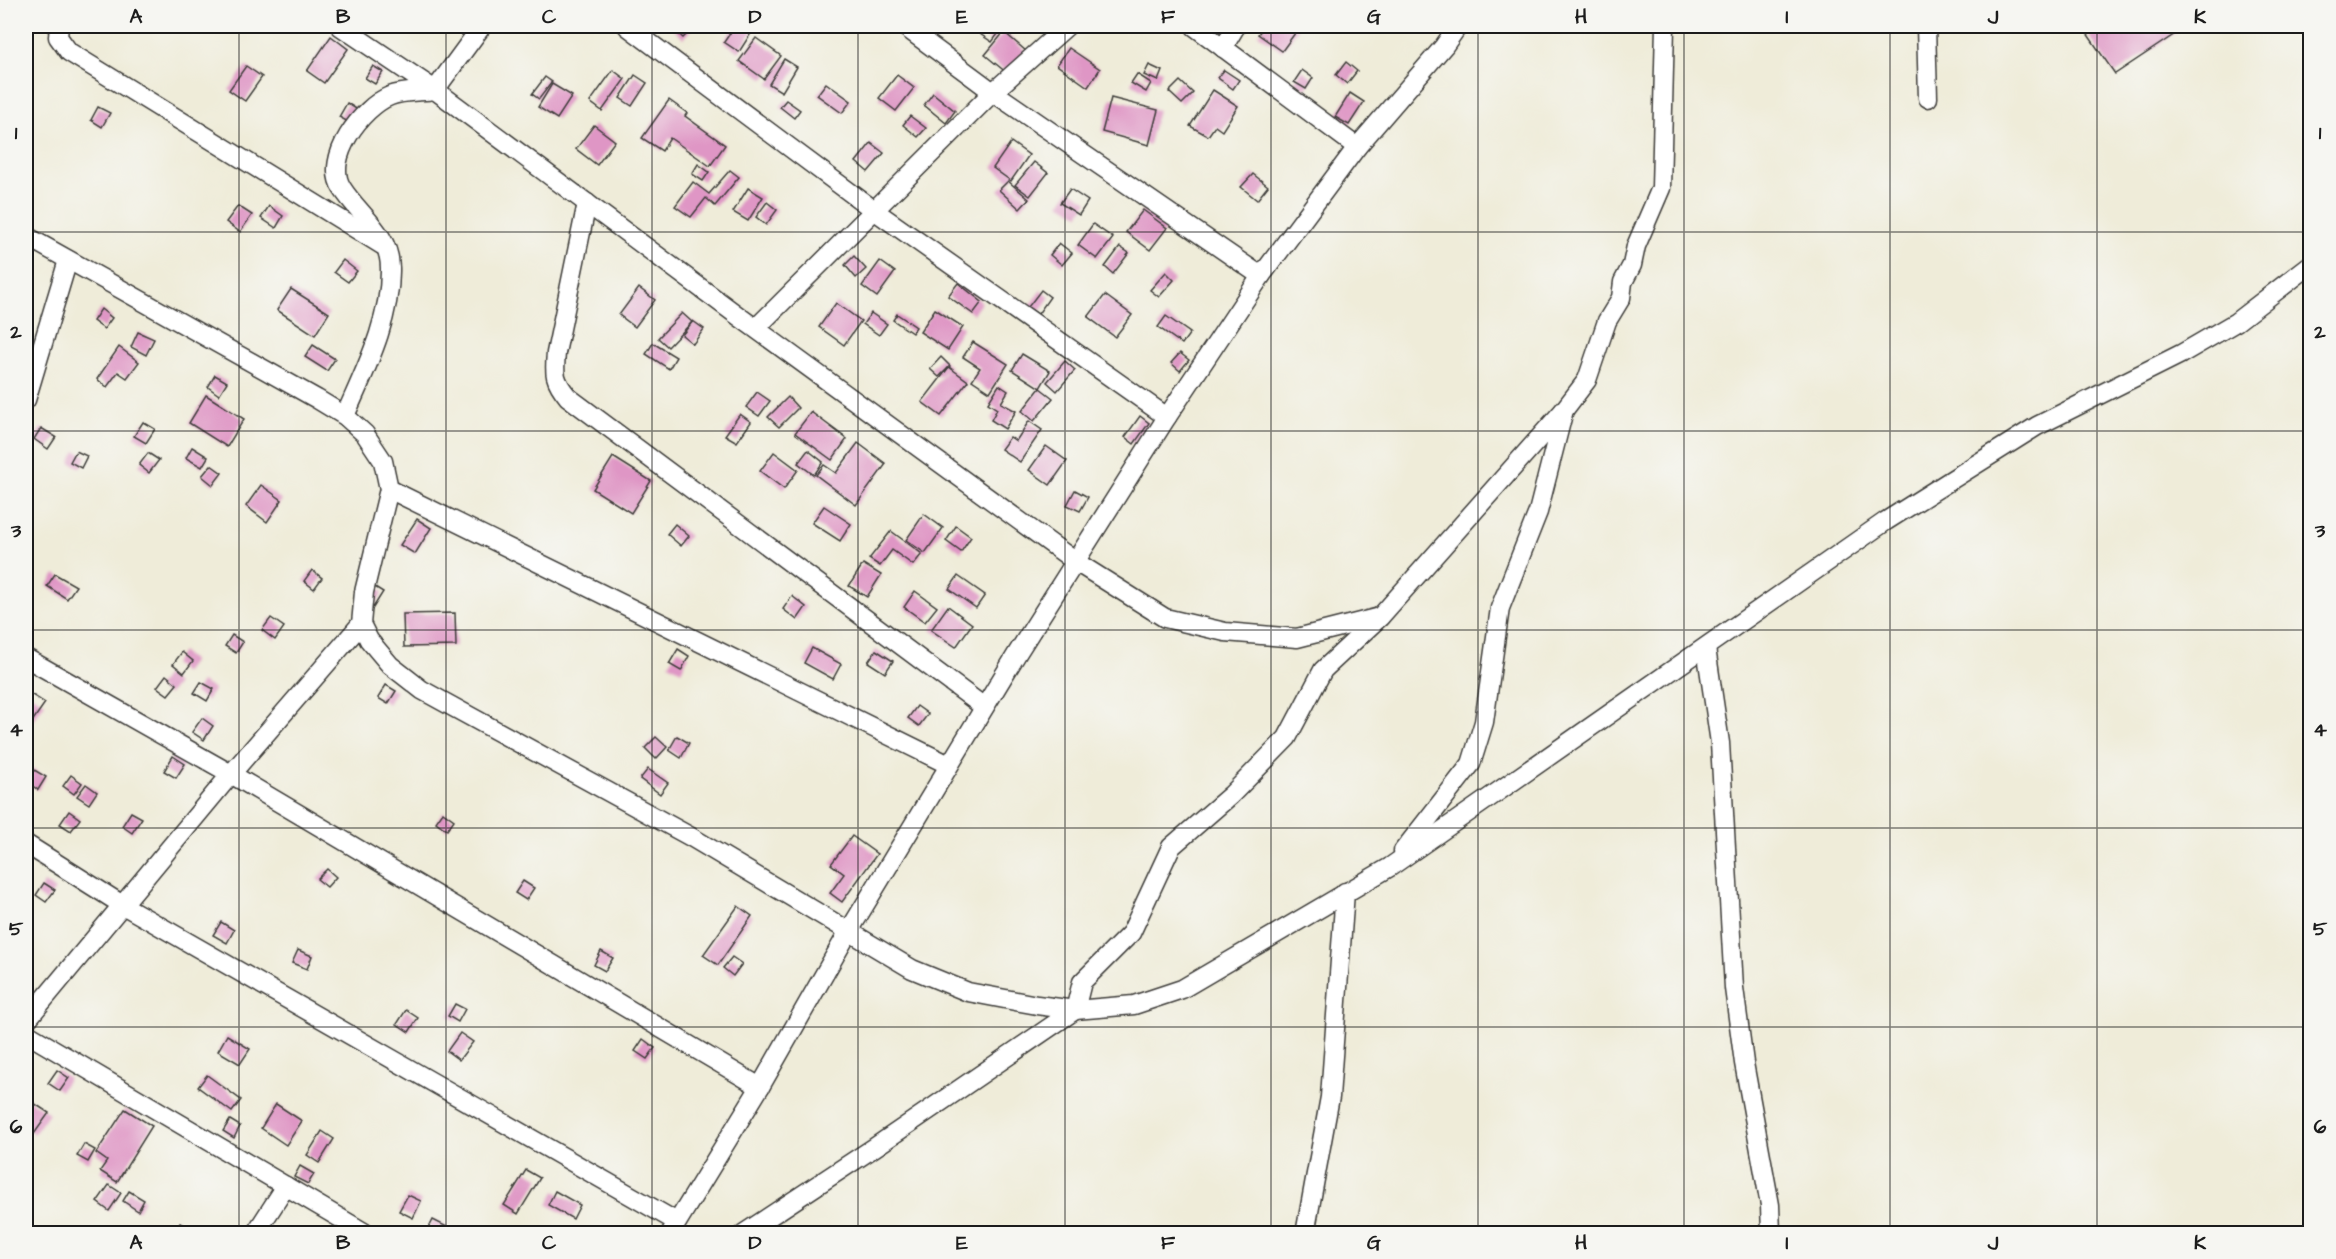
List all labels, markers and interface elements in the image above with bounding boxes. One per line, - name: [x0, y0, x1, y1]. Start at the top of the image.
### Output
- text: A: [130, 3, 143, 31]
- text: B: [336, 3, 351, 31]
- text: C: [542, 3, 557, 31]
- text: D: [749, 3, 762, 31]
- text: E: [956, 3, 968, 31]
- text: F: [1161, 3, 1176, 31]
- text: G: [1367, 3, 1381, 31]
- text: H: [1575, 3, 1587, 31]
- text: I: [1785, 3, 1789, 31]
- text: J: [1987, 3, 1999, 31]
- text: K: [2194, 3, 2207, 31]
- text: 1: [15, 119, 18, 147]
- text: 1: [2319, 119, 2322, 147]
- text: 2: [9, 318, 22, 346]
- text: 2: [2313, 318, 2326, 346]
- text: 3: [10, 517, 22, 545]
- text: 3: [2314, 517, 2326, 545]
- text: 4: [9, 716, 23, 744]
- text: 4: [2313, 716, 2327, 744]
- text: 5: [9, 915, 24, 943]
- text: 5: [2313, 915, 2328, 943]
- text: 6: [10, 1113, 23, 1141]
- text: 6: [2314, 1113, 2327, 1141]
- text: A: [130, 1229, 143, 1257]
- text: B: [336, 1229, 351, 1257]
- text: C: [542, 1229, 557, 1257]
- text: D: [749, 1229, 762, 1257]
- text: E: [956, 1229, 968, 1257]
- text: F: [1161, 1229, 1176, 1257]
- text: G: [1367, 1229, 1381, 1257]
- text: H: [1575, 1229, 1587, 1257]
- text: I: [1785, 1229, 1789, 1257]
- text: J: [1987, 1229, 1999, 1257]
- text: K: [2194, 1229, 2207, 1257]

